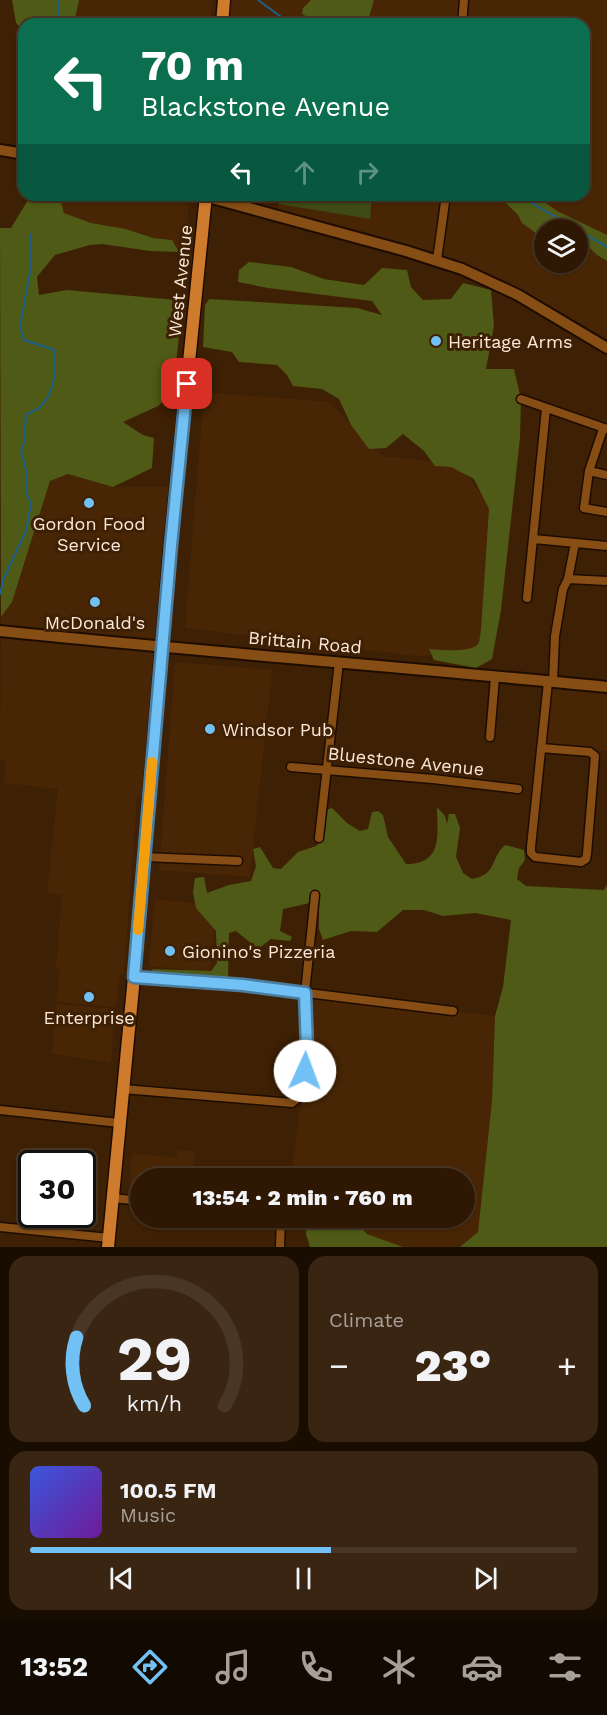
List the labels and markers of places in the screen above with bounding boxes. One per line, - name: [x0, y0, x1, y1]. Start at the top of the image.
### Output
- place label: Heritage Arms: [448, 331, 573, 352]
- marker: Heritage Arms: [429, 334, 443, 348]
- pin: [161, 358, 212, 409]
- marker: Gordon Food Service: [82, 496, 96, 510]
- place label: Gordon Food Service: [32, 513, 146, 555]
- marker: McDonald's: [88, 595, 102, 609]
- place label: McDonald's: [45, 612, 145, 633]
- place label: Windsor Pub: [222, 719, 333, 740]
- marker: Windsor Pub: [203, 722, 217, 736]
- place label: Gionino's Pizzeria: [182, 941, 335, 962]
- marker: Gionino's Pizzeria: [163, 944, 177, 958]
- marker: Enterprise: [82, 990, 96, 1004]
- place label: Enterprise: [43, 1007, 135, 1028]

